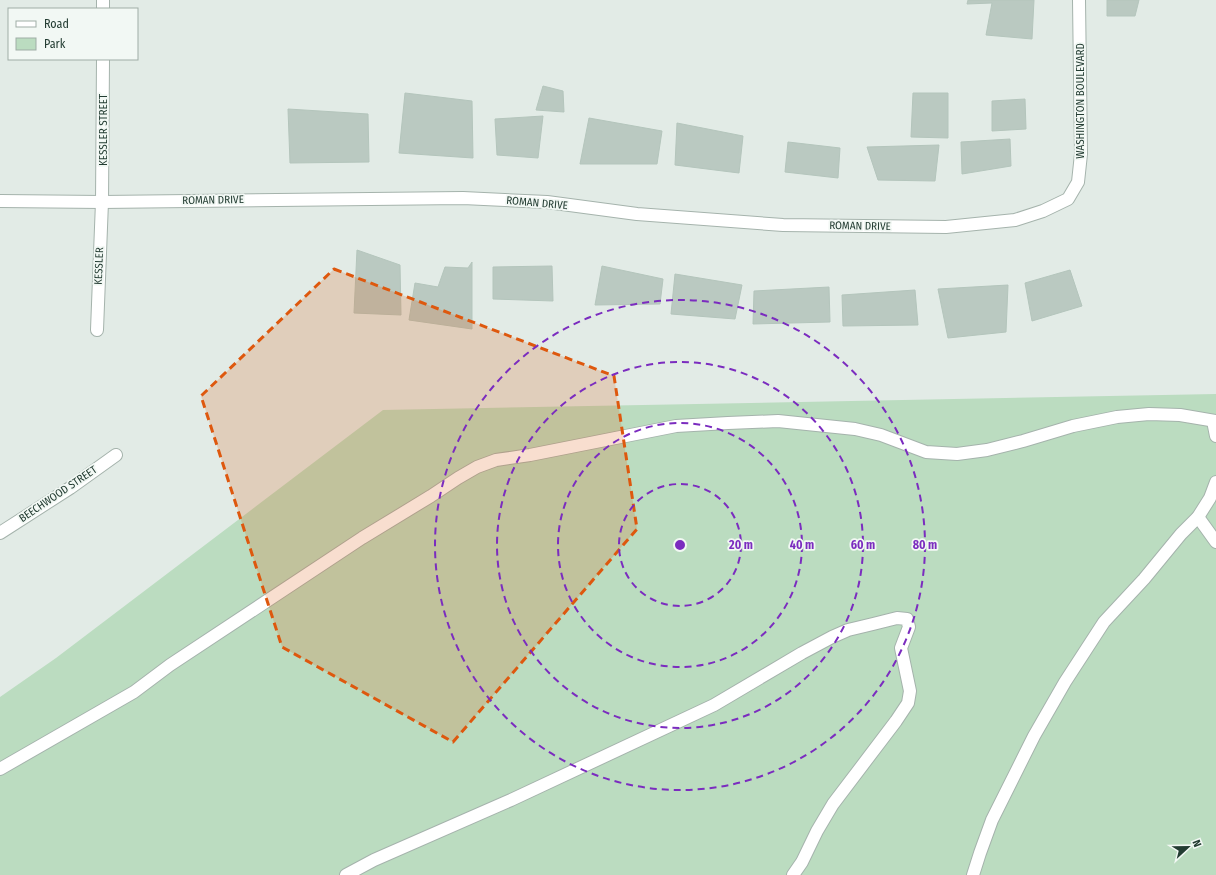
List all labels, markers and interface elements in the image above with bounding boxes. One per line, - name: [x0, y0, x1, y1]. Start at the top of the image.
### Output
- legend: [8, 8, 138, 60]
- text: Road: [44, 17, 69, 31]
- text: Park: [44, 37, 66, 51]
- street label: WASHINGTON BOULEVARD: [1074, 43, 1087, 159]
- street label: KESSLER STREET: [97, 93, 110, 166]
- street label: ROMAN DRIVE: [182, 193, 244, 207]
- street label: ROMAN DRIVE: [506, 194, 568, 212]
- street label: ROMAN DRIVE: [829, 219, 891, 233]
- street label: KESSLER: [92, 247, 106, 285]
- street label: BEECHWOOD STREET: [17, 463, 100, 525]
- centre of rings: [673, 538, 687, 552]
- text: 20 m: [728, 538, 753, 552]
- text: 40 m: [790, 538, 814, 552]
- text: 60 m: [851, 538, 875, 552]
- text: 80 m: [913, 538, 937, 552]
- north arrow: [1168, 827, 1208, 867]
- text: N: [1190, 838, 1204, 849]

